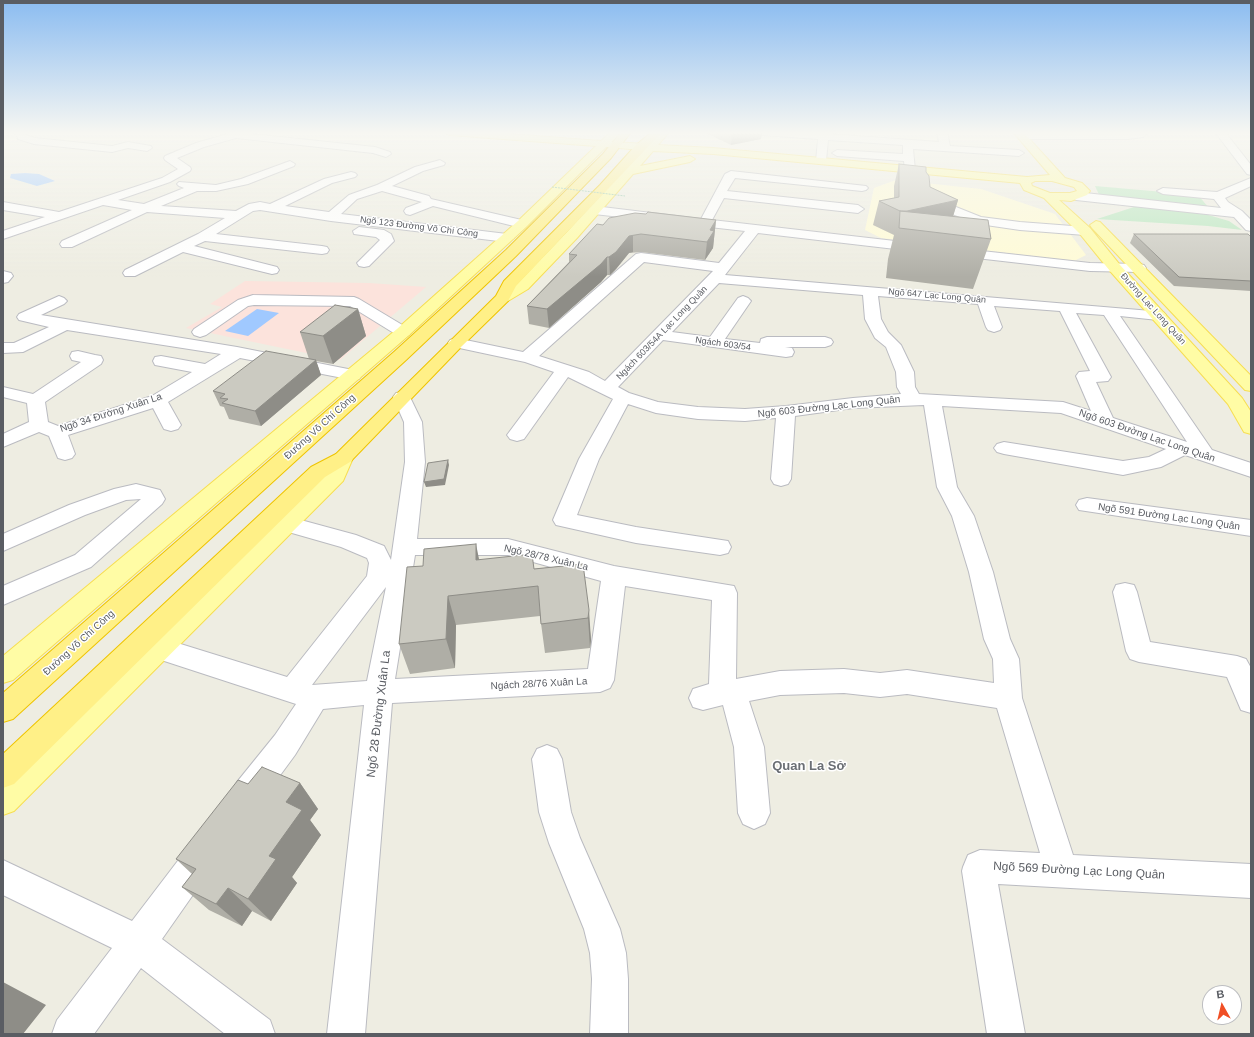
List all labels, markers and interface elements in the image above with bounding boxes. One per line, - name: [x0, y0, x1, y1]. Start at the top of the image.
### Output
- street label: Ngõ 123 Đường Võ Chí Công: [359, 214, 479, 240]
- street label: Đường Lạc Long Quân: [1118, 271, 1188, 347]
- street label: Ngách 603/54A Lạc Long Quân: [614, 284, 710, 382]
- street label: Ngõ 647 Lạc Long Quân: [888, 286, 986, 306]
- street label: Ngách 603/54: [694, 335, 752, 353]
- street label: Ngõ 34 Đường Xuân La: [58, 391, 164, 435]
- street label: Đường Võ Chí Công: [282, 392, 358, 462]
- street label: Ngõ 603 Đường Lạc Long Quân: [757, 394, 901, 420]
- street label: Ngõ 603 Đường Lạc Long Quân: [1077, 407, 1217, 465]
- street label: Ngõ 591 Đường Lạc Long Quân: [1097, 501, 1241, 533]
- street label: Ngõ 28/78 Xuân La: [503, 542, 589, 574]
- street label: Đường Võ Chí Công: [41, 608, 117, 678]
- street label: Ngõ 28 Đường Xuân La: [364, 650, 394, 778]
- street label: Ngách 28/76 Xuân La: [490, 675, 588, 693]
- district label: Quan La Sở: [772, 758, 846, 774]
- street label: Ngõ 569 Đường Lạc Long Quân: [993, 859, 1165, 883]
- north arrow: [1202, 985, 1242, 1025]
- text: B: [1216, 988, 1225, 1001]

